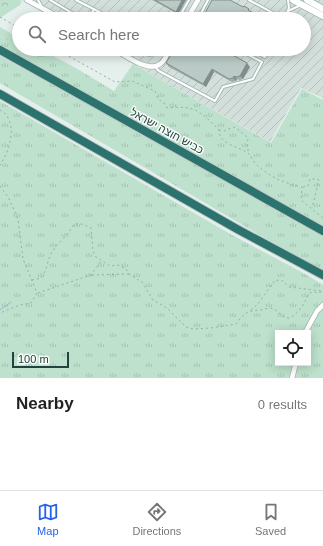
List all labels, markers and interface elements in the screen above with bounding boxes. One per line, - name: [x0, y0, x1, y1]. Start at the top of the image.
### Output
- search box: [12, 12, 311, 56]
- icon: search: [26, 23, 48, 45]
- text: Search here: [58, 26, 140, 43]
- street label: כביש חוצה ישראל: [128, 106, 206, 156]
- map controls: [275, 330, 311, 366]
- button: locate: [275, 330, 311, 366]
- scale bar: [12, 350, 69, 369]
- text: 100 m: [18, 353, 49, 365]
- text: Nearby: [16, 394, 74, 413]
- text: 0 results: [258, 397, 307, 412]
- tab: Map: [37, 501, 59, 537]
- tab: Directions: [132, 501, 181, 537]
- tab: Saved: [255, 501, 286, 537]

